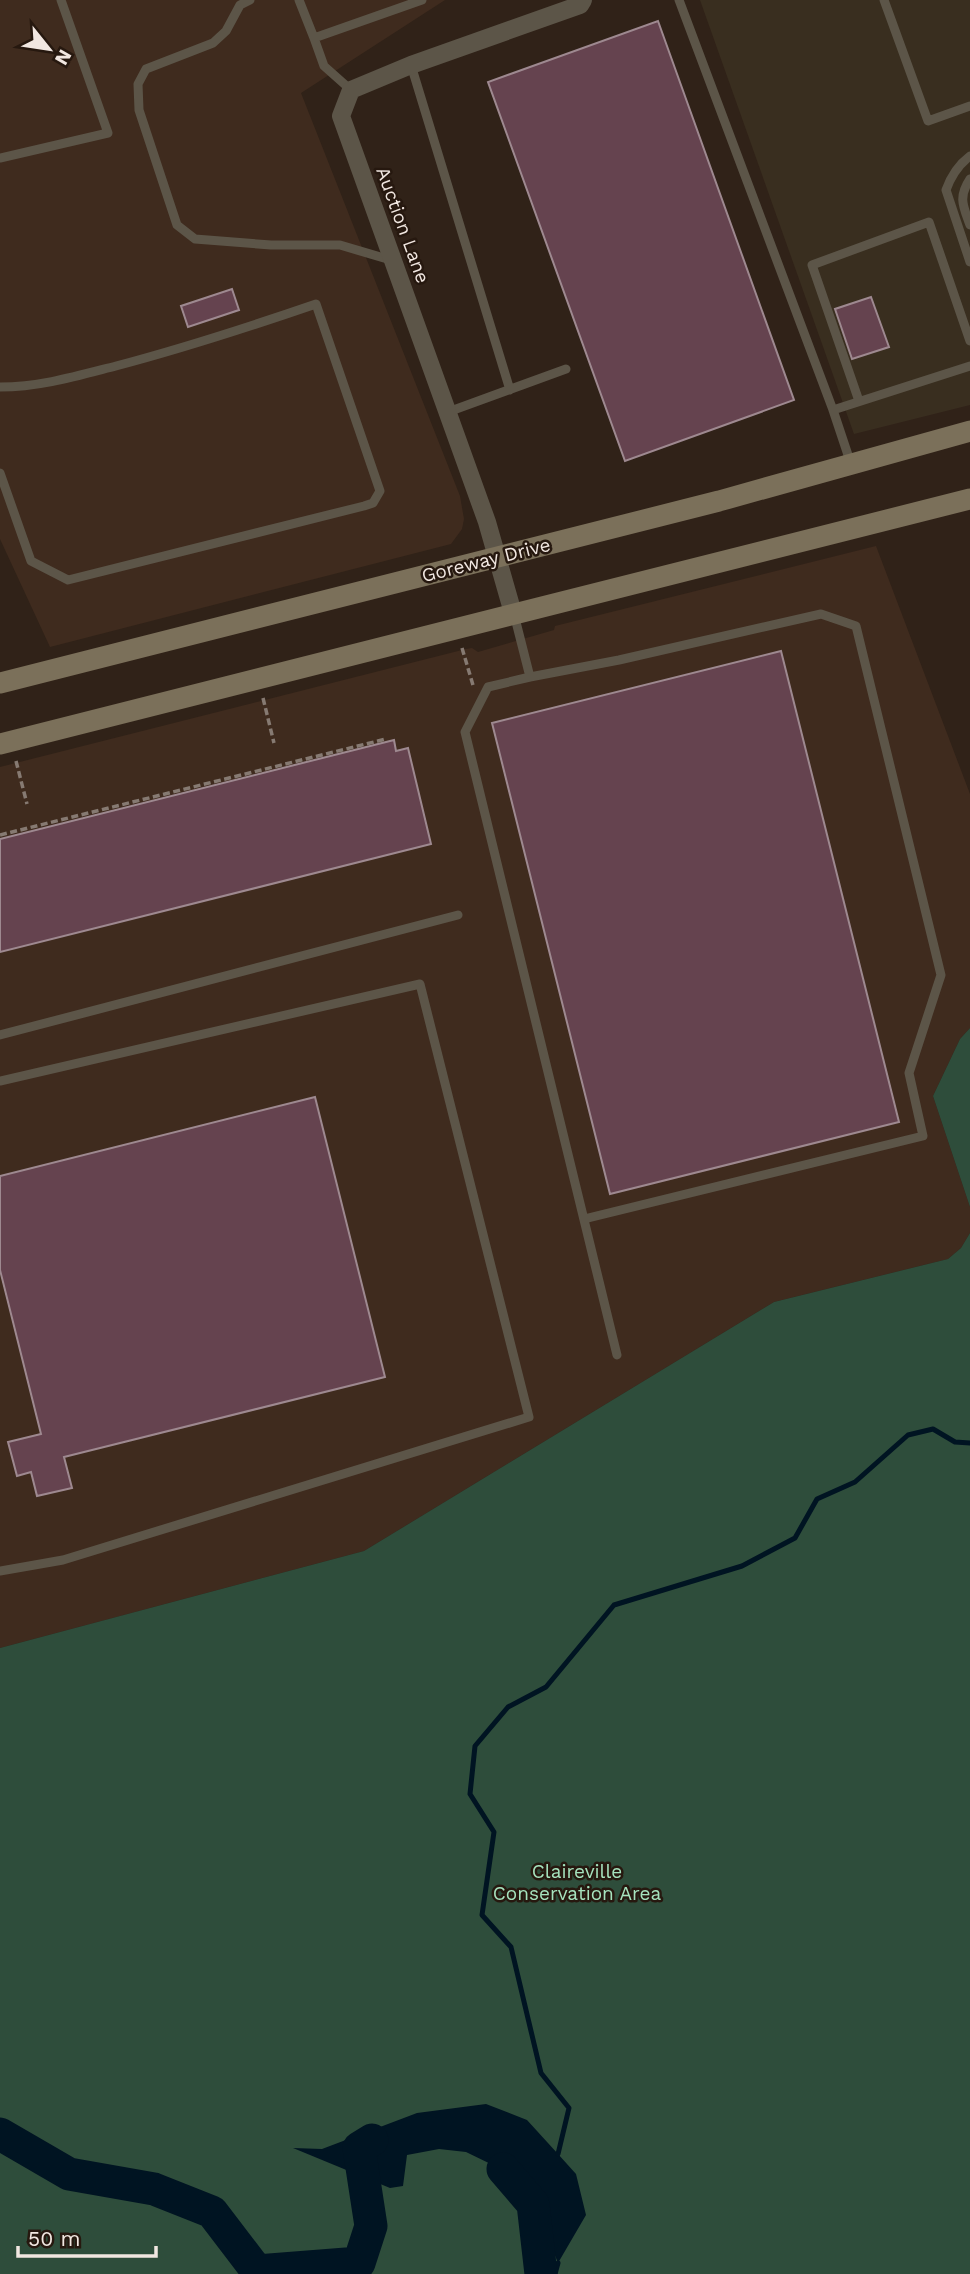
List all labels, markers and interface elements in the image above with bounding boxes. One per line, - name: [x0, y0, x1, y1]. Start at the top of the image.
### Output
- north arrow: [14, 14, 84, 84]
- text: N: [50, 45, 77, 69]
- street label: Auction Lane: [371, 164, 435, 286]
- street label: Goreway Drive: [419, 533, 553, 587]
- park label: Claireville Conservation Area: [493, 1860, 662, 1905]
- scale bar: [18, 2214, 156, 2258]
- text: 50 m: [28, 2226, 80, 2251]

